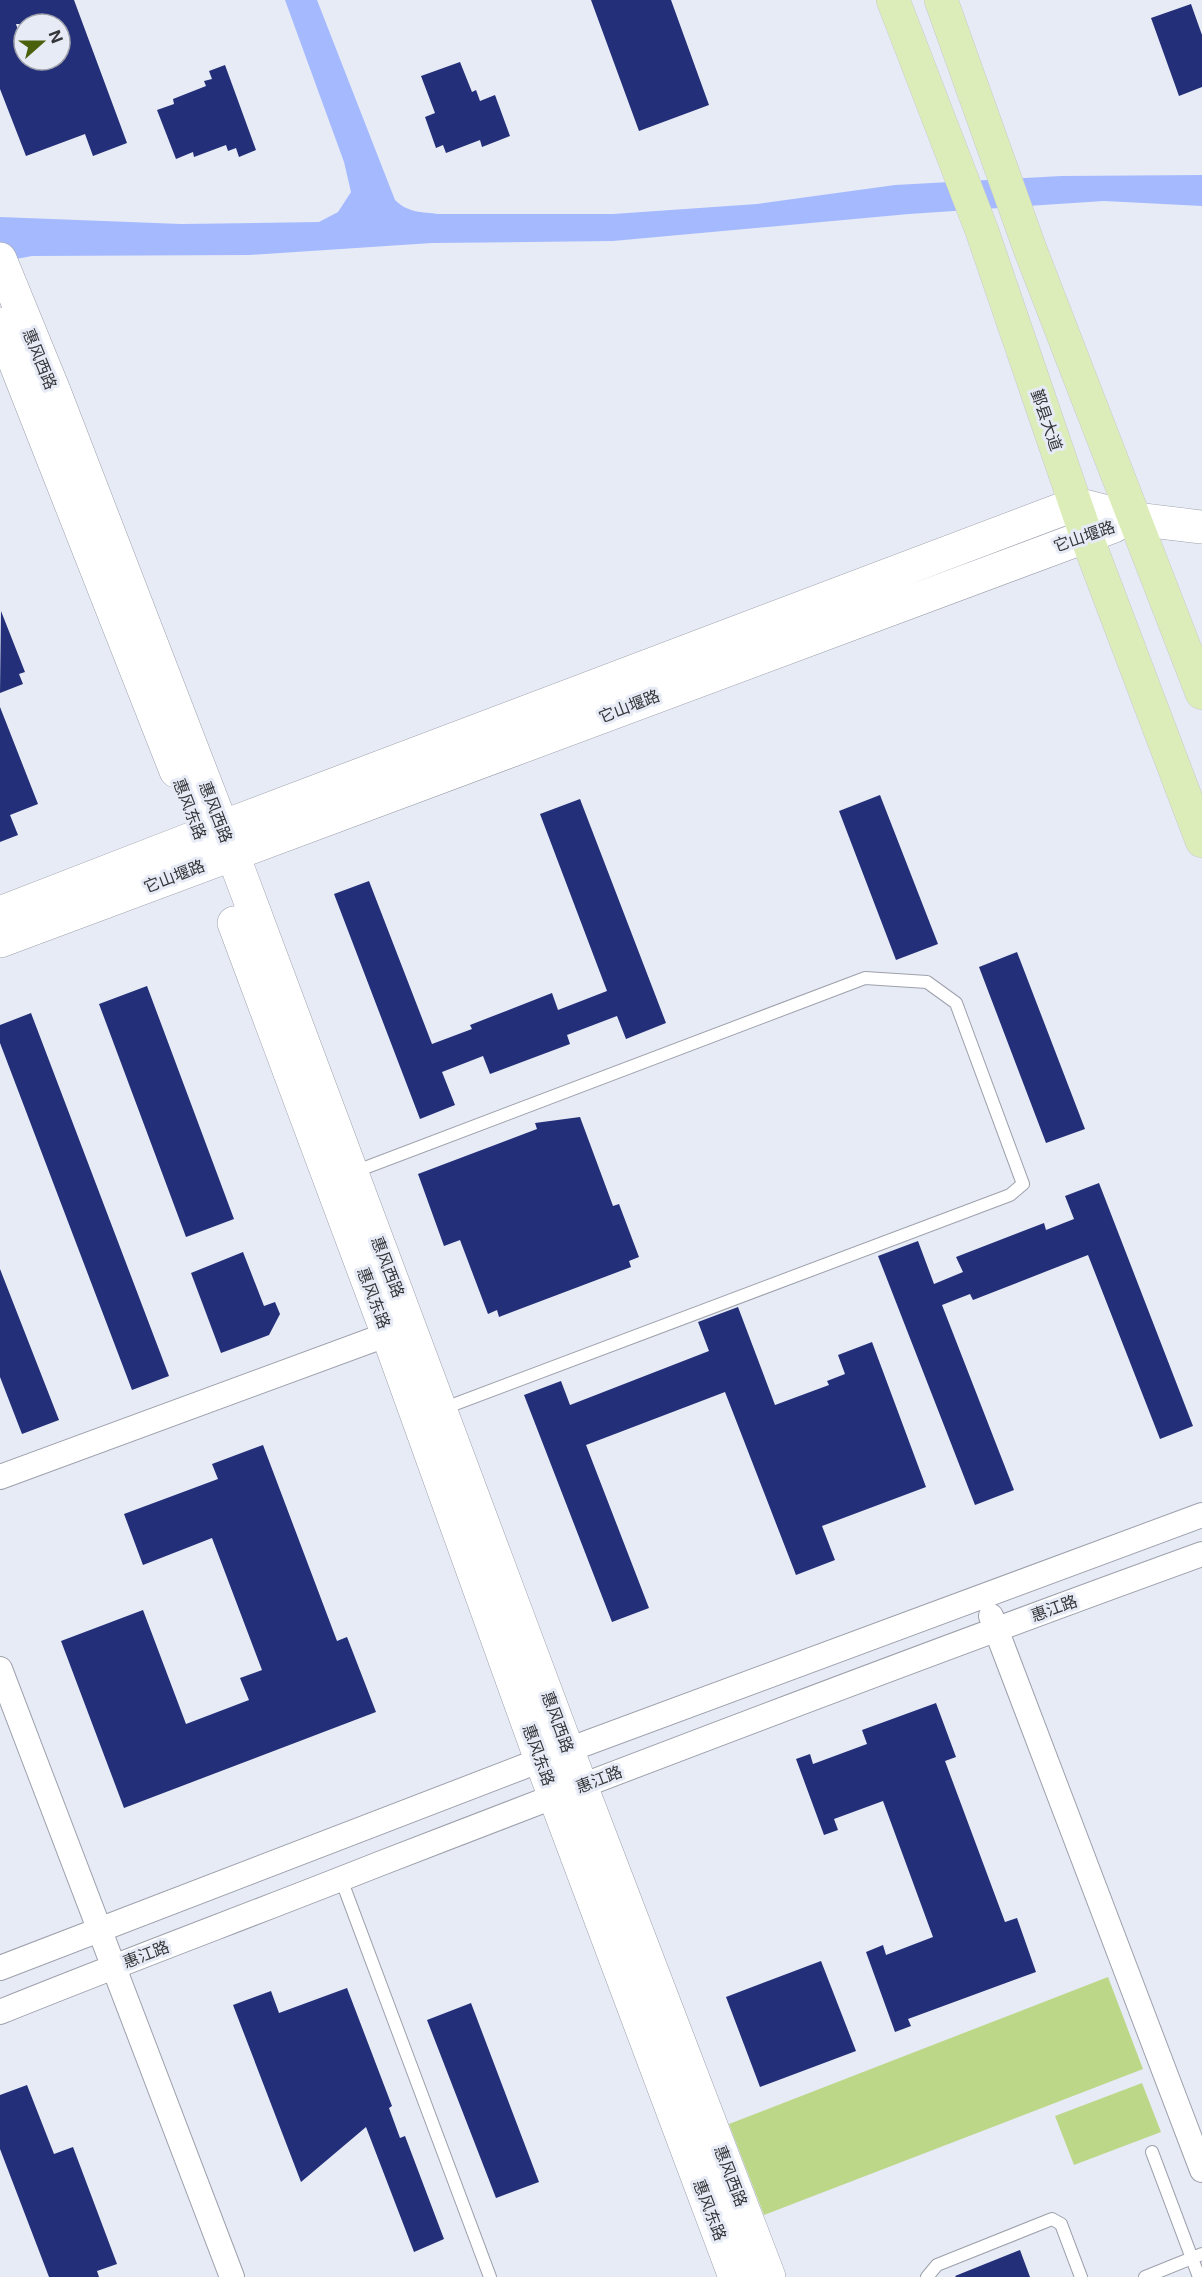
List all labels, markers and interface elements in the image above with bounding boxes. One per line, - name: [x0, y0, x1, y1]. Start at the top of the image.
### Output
- north arrow: [12, 12, 72, 72]
- text: N: [44, 27, 68, 46]
- street label: 惠风西路: [19, 326, 61, 392]
- street label: 鄞县大道: [1027, 386, 1067, 454]
- street label: 它山堰路: [1050, 516, 1118, 556]
- street label: 它山堰路: [596, 685, 662, 727]
- street label: 惠风东路: [169, 776, 211, 842]
- street label: 惠风西路: [195, 779, 237, 845]
- street label: 它山堰路: [141, 855, 207, 897]
- street label: 惠风西路: [367, 1234, 409, 1300]
- street label: 惠风东路: [353, 1265, 395, 1331]
- street label: 惠江路: [1028, 1590, 1080, 1626]
- street label: 惠风西路: [538, 1689, 578, 1755]
- street label: 惠风东路: [519, 1722, 559, 1788]
- street label: 惠江路: [573, 1761, 625, 1797]
- street label: 惠江路: [120, 1936, 172, 1972]
- street label: 惠风西路: [710, 2143, 752, 2209]
- street label: 惠风东路: [689, 2177, 731, 2243]

